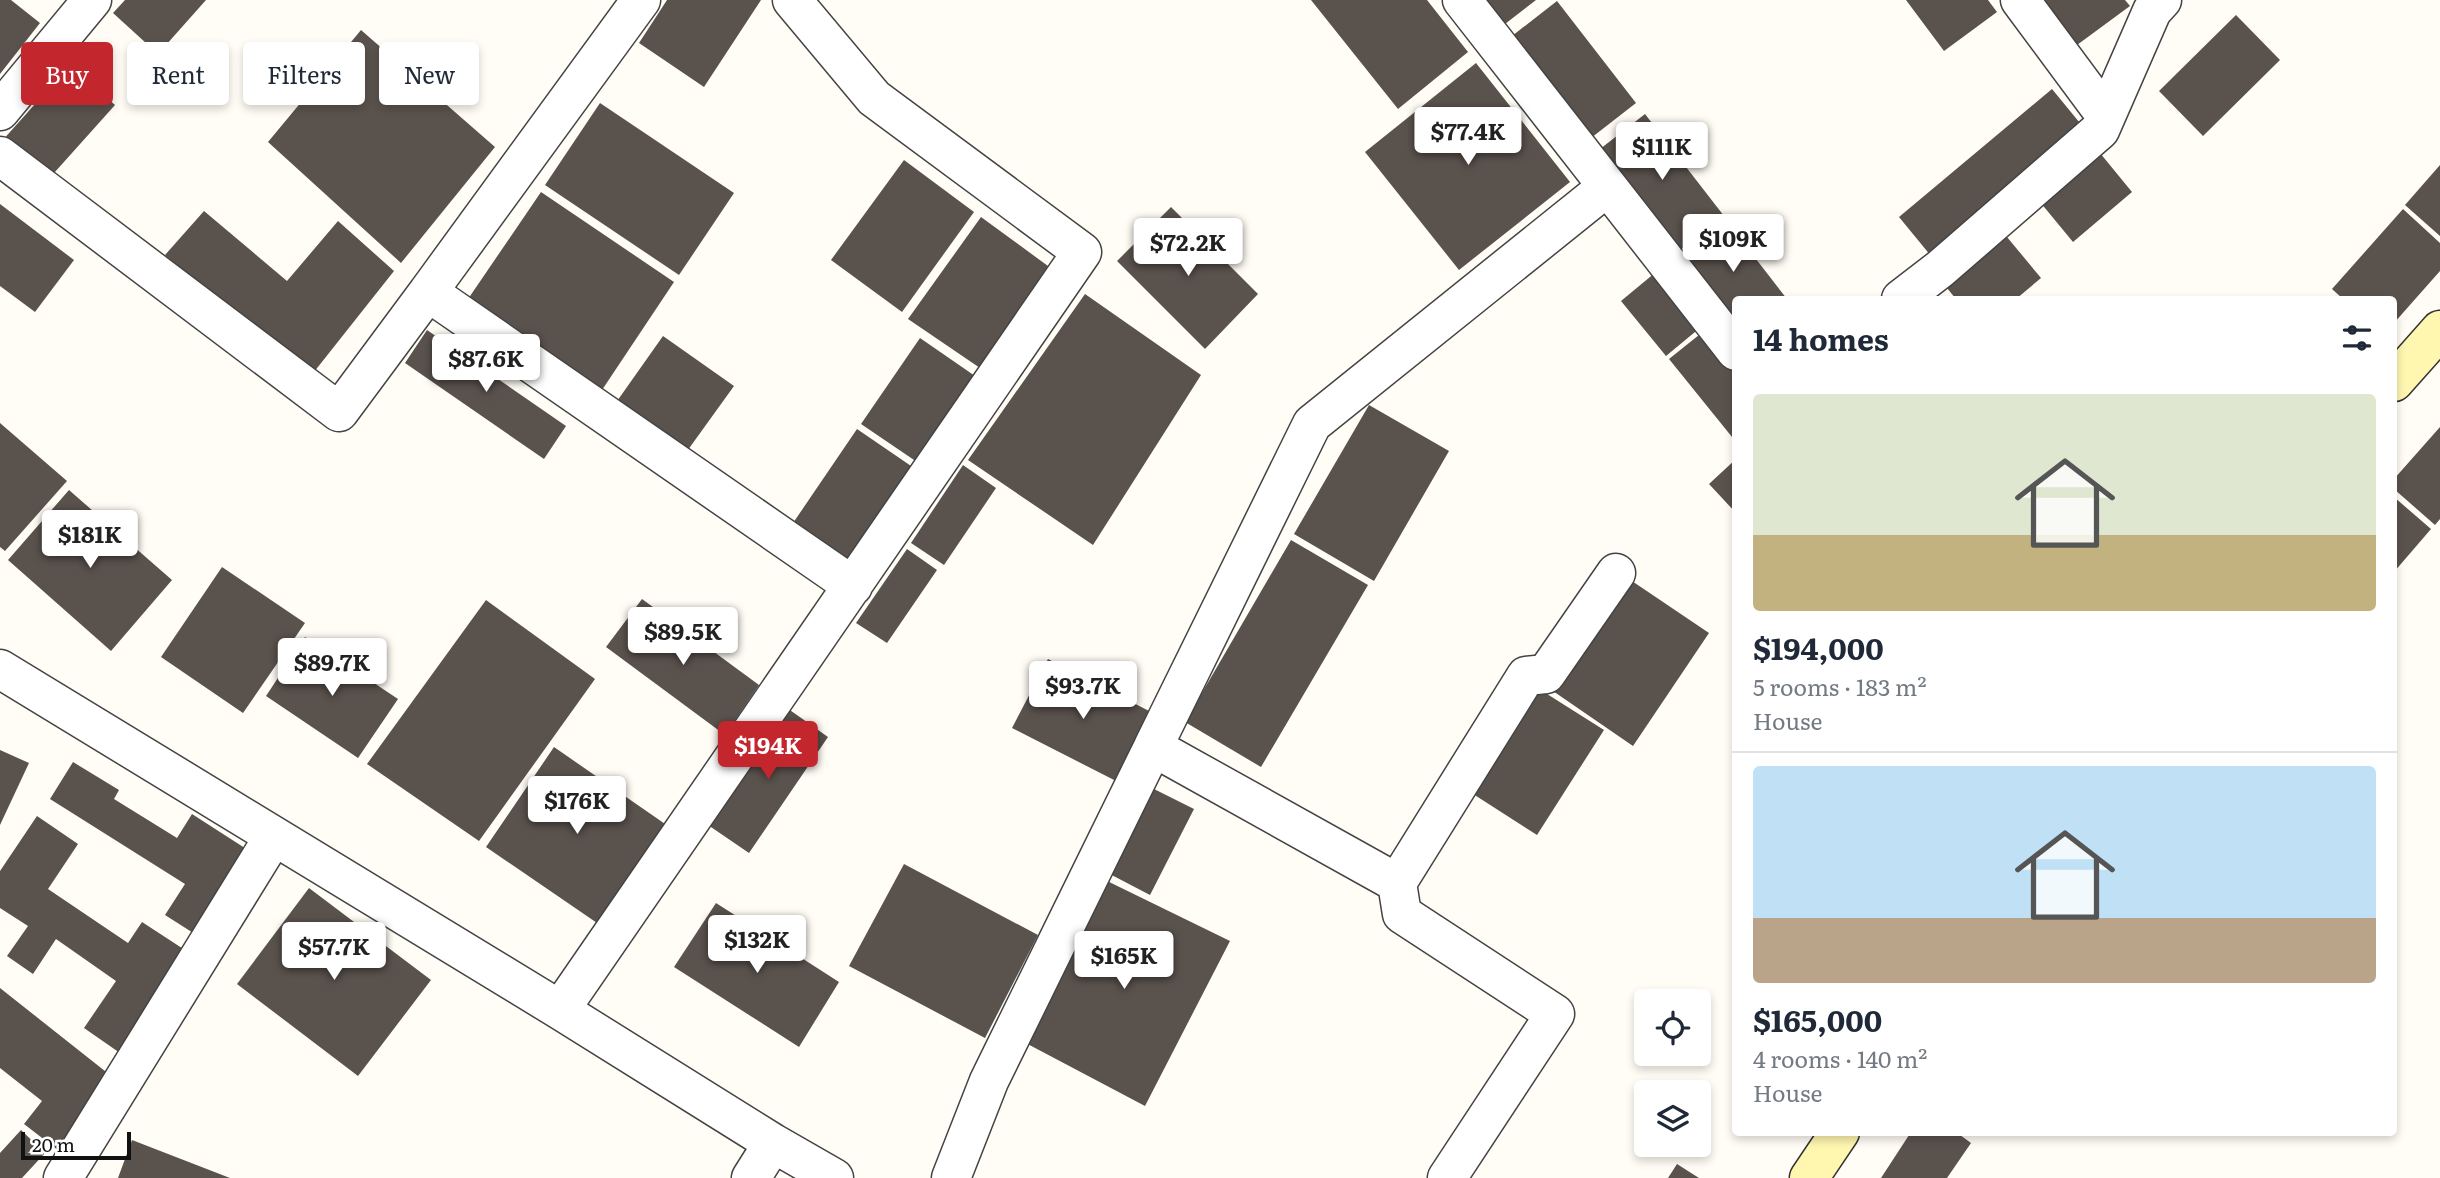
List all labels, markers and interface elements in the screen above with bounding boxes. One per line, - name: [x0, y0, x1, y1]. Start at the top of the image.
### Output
- chip: Buy: [21, 42, 113, 105]
- chip: Rent: [127, 42, 229, 105]
- chip: Filters: [243, 42, 365, 105]
- chip: New: [379, 42, 479, 105]
- pin: $77.4K: [1411, 108, 1525, 167]
- text: $77.4K: [1430, 113, 1506, 147]
- pin: $111K: [1613, 122, 1711, 182]
- text: $111K: [1632, 128, 1692, 162]
- pin: $109K: [1684, 215, 1782, 274]
- pin: $72.2K: [1131, 218, 1245, 278]
- text: $109K: [1699, 220, 1767, 254]
- text: $72.2K: [1150, 224, 1226, 258]
- text: 14 homes: [1753, 316, 1889, 360]
- icon: filters: [2338, 319, 2376, 357]
- pin: $87.6K: [429, 334, 543, 394]
- text: $87.6K: [448, 340, 524, 374]
- icon: home: [2002, 440, 2128, 566]
- pin: $181K: [41, 510, 139, 570]
- text: $181K: [58, 516, 122, 550]
- pin: $89.5K: [626, 608, 740, 667]
- text: $89.5K: [644, 613, 722, 647]
- text: $194,000: [1753, 625, 1884, 669]
- pin: $89.7K: [275, 638, 389, 698]
- text: $89.7K: [294, 644, 370, 678]
- pin: $93.7K: [1026, 662, 1140, 721]
- text: $93.7K: [1045, 667, 1121, 701]
- text: 5 rooms · 183 m²: [1753, 669, 1927, 703]
- text: House: [1753, 703, 1822, 737]
- pin: $194K: [719, 722, 817, 781]
- text: $194K: [734, 727, 802, 761]
- pin: $176K: [528, 776, 626, 836]
- text: $176K: [544, 782, 610, 816]
- icon: home: [2002, 812, 2128, 938]
- pin: $132K: [708, 916, 806, 975]
- text: $132K: [724, 921, 790, 955]
- pin: $57.7K: [277, 922, 391, 982]
- text: $57.7K: [298, 928, 370, 962]
- pin: $165K: [1075, 932, 1173, 991]
- text: $165K: [1090, 937, 1158, 971]
- map controls: [1634, 989, 1711, 1157]
- button: locate: [1634, 989, 1711, 1066]
- text: $165,000: [1753, 997, 1882, 1041]
- text: 4 rooms · 140 m²: [1753, 1041, 1927, 1075]
- text: House: [1753, 1075, 1822, 1109]
- button: layers: [1634, 1080, 1711, 1157]
- scale bar: [21, 1129, 131, 1161]
- text: 20 m: [32, 1130, 75, 1158]

